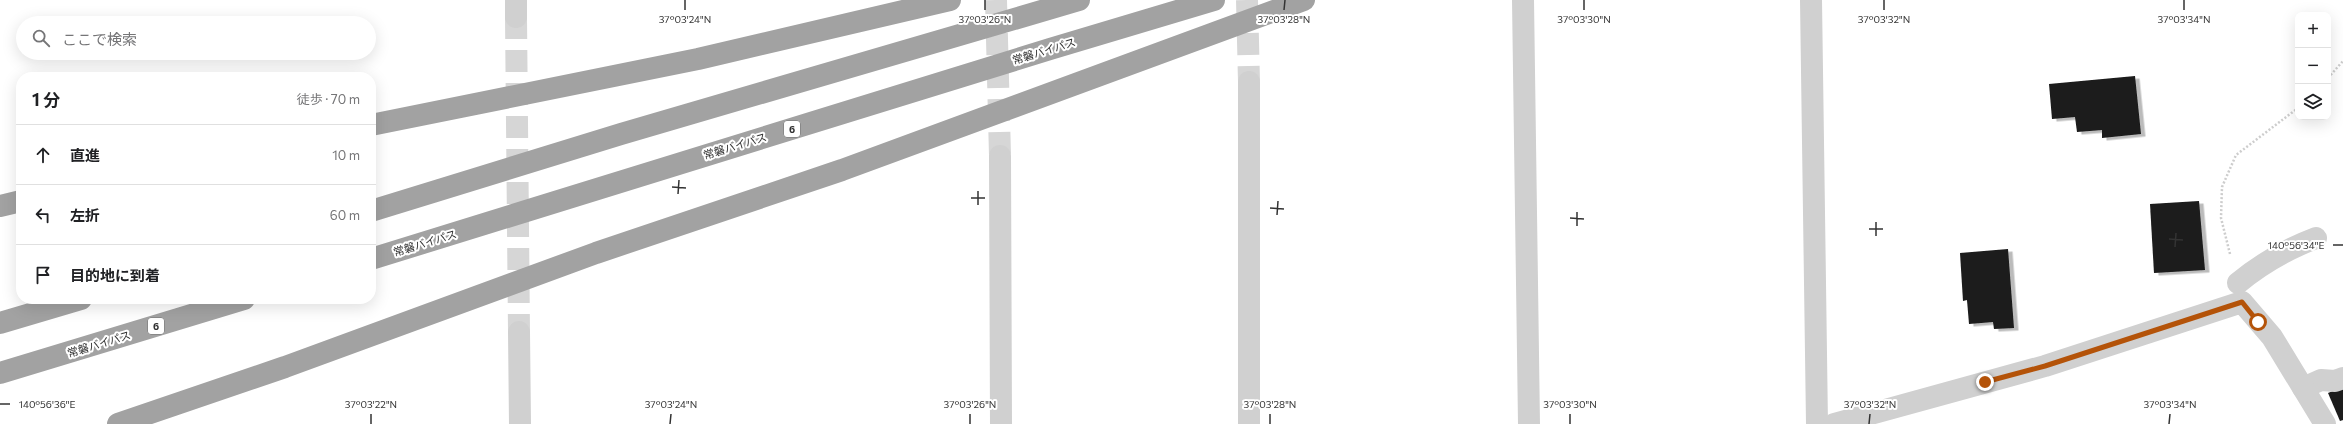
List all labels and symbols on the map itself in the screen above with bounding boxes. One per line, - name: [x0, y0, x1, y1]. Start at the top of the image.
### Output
- text: 37°03'24"N: [659, 13, 711, 25]
- text: 37°03'26"N: [959, 13, 1011, 25]
- text: 37°03'28"N: [1258, 13, 1310, 25]
- text: 37°03'30"N: [1557, 13, 1611, 25]
- text: 37°03'32"N: [1858, 13, 1910, 25]
- text: 37°03'34"N: [2158, 13, 2210, 25]
- street label: 常磐バイパス: [1010, 35, 1077, 66]
- road number: 6: [784, 121, 800, 137]
- street label: 常磐バイパス: [701, 130, 768, 161]
- street label: 常磐バイパス: [391, 227, 458, 258]
- text: 140°56'34"E: [2268, 239, 2324, 251]
- route start: [2249, 313, 2267, 331]
- road number: 6: [148, 318, 164, 334]
- street label: 常磐バイパス: [65, 328, 132, 359]
- route end: [1976, 373, 1994, 391]
- text: 140°56'36"E: [19, 398, 75, 410]
- text: 37°03'22"N: [345, 398, 397, 410]
- text: 37°03'24"N: [645, 398, 697, 410]
- text: 37°03'26"N: [944, 398, 996, 410]
- text: 37°03'28"N: [1244, 398, 1296, 410]
- text: 37°03'30"N: [1543, 398, 1597, 410]
- text: 37°03'32"N: [1844, 398, 1896, 410]
- text: 37°03'34"N: [2144, 398, 2196, 410]

